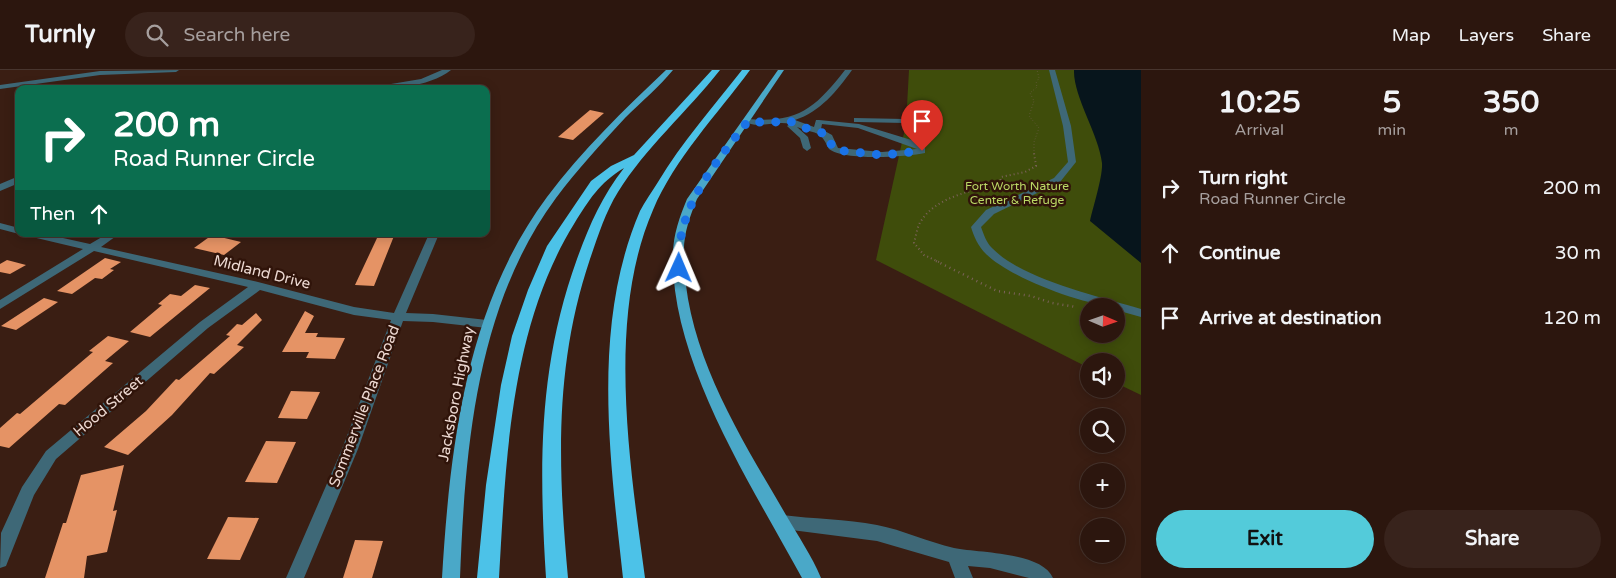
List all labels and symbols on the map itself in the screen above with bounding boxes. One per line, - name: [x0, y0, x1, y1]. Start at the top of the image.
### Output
- pin: [901, 100, 943, 151]
- park label: Fort Worth Nature Center & Refuge: [965, 179, 1069, 207]
- position arrow: [652, 241, 704, 293]
- street label: Midland Drive: [212, 251, 312, 293]
- north arrow: [1080, 298, 1125, 342]
- street label: Sommerville Place Road: [325, 323, 403, 489]
- street label: Jacksboro Highway: [434, 325, 478, 463]
- street label: Hood Street: [69, 371, 147, 440]

